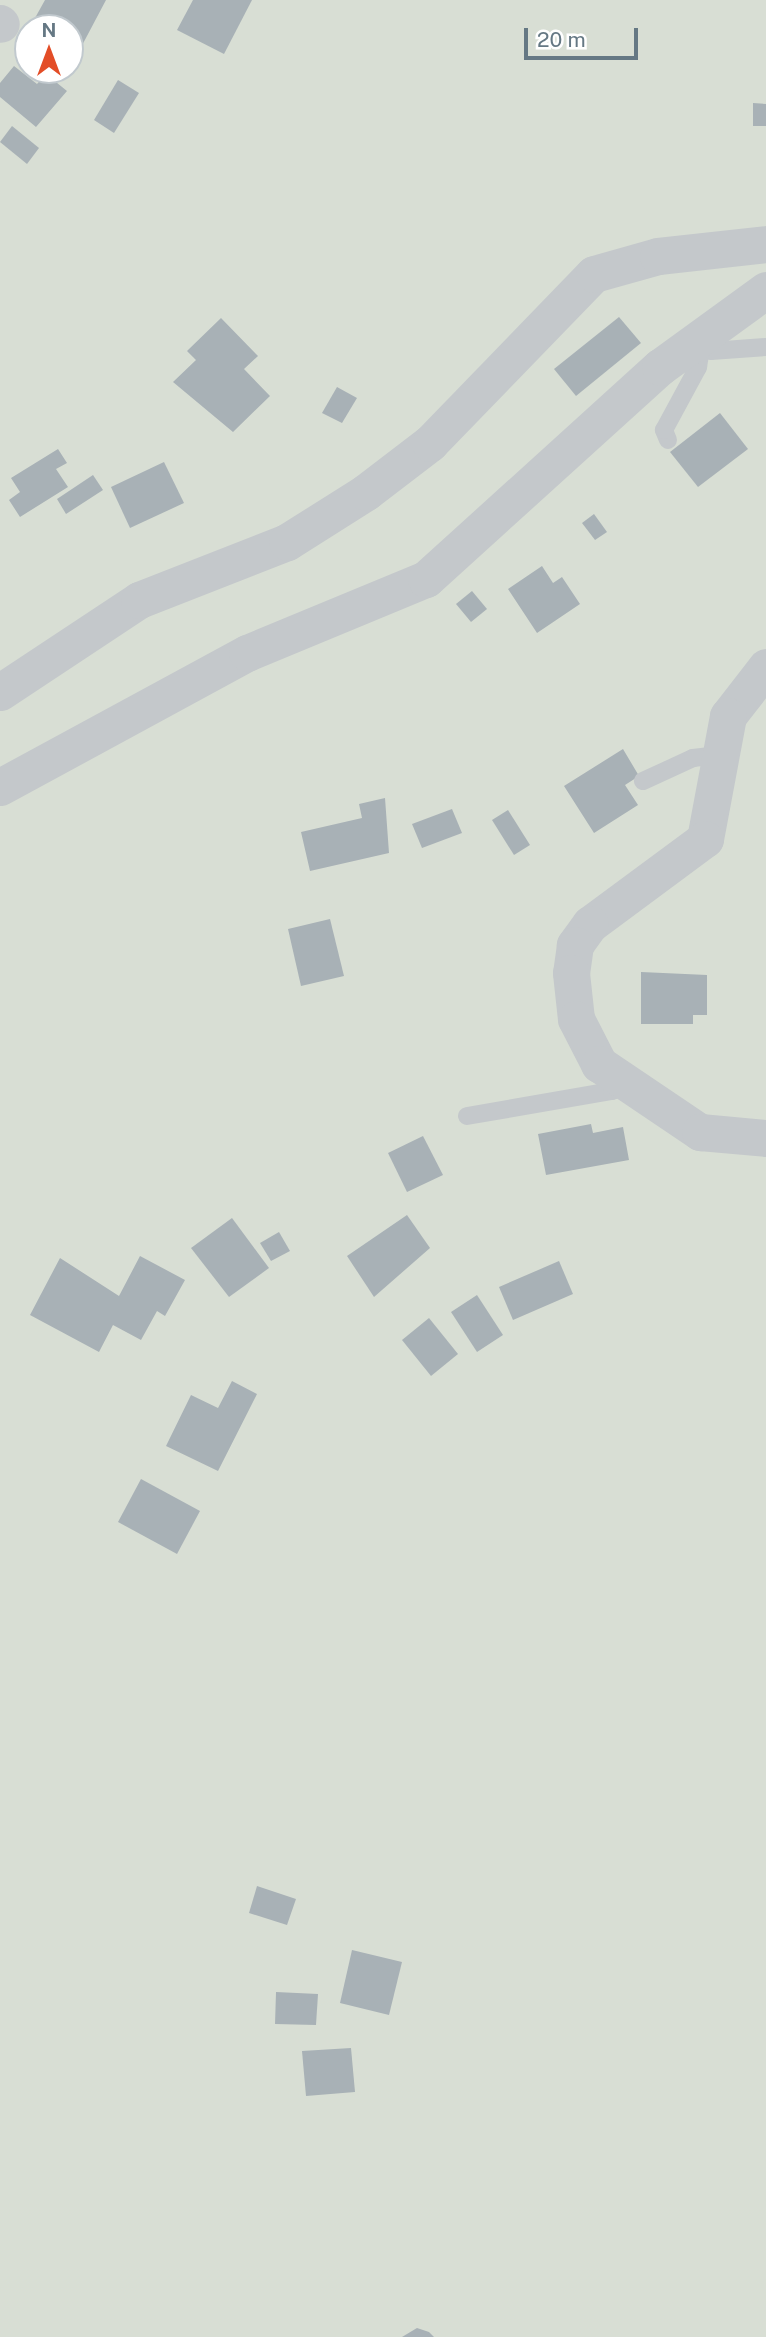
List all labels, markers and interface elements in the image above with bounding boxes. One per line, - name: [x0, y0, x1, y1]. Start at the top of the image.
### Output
- north arrow: [14, 14, 84, 84]
- scale bar: [528, 14, 642, 58]
- text: N: [42, 19, 56, 41]
- text: 20 m: [537, 27, 586, 52]

